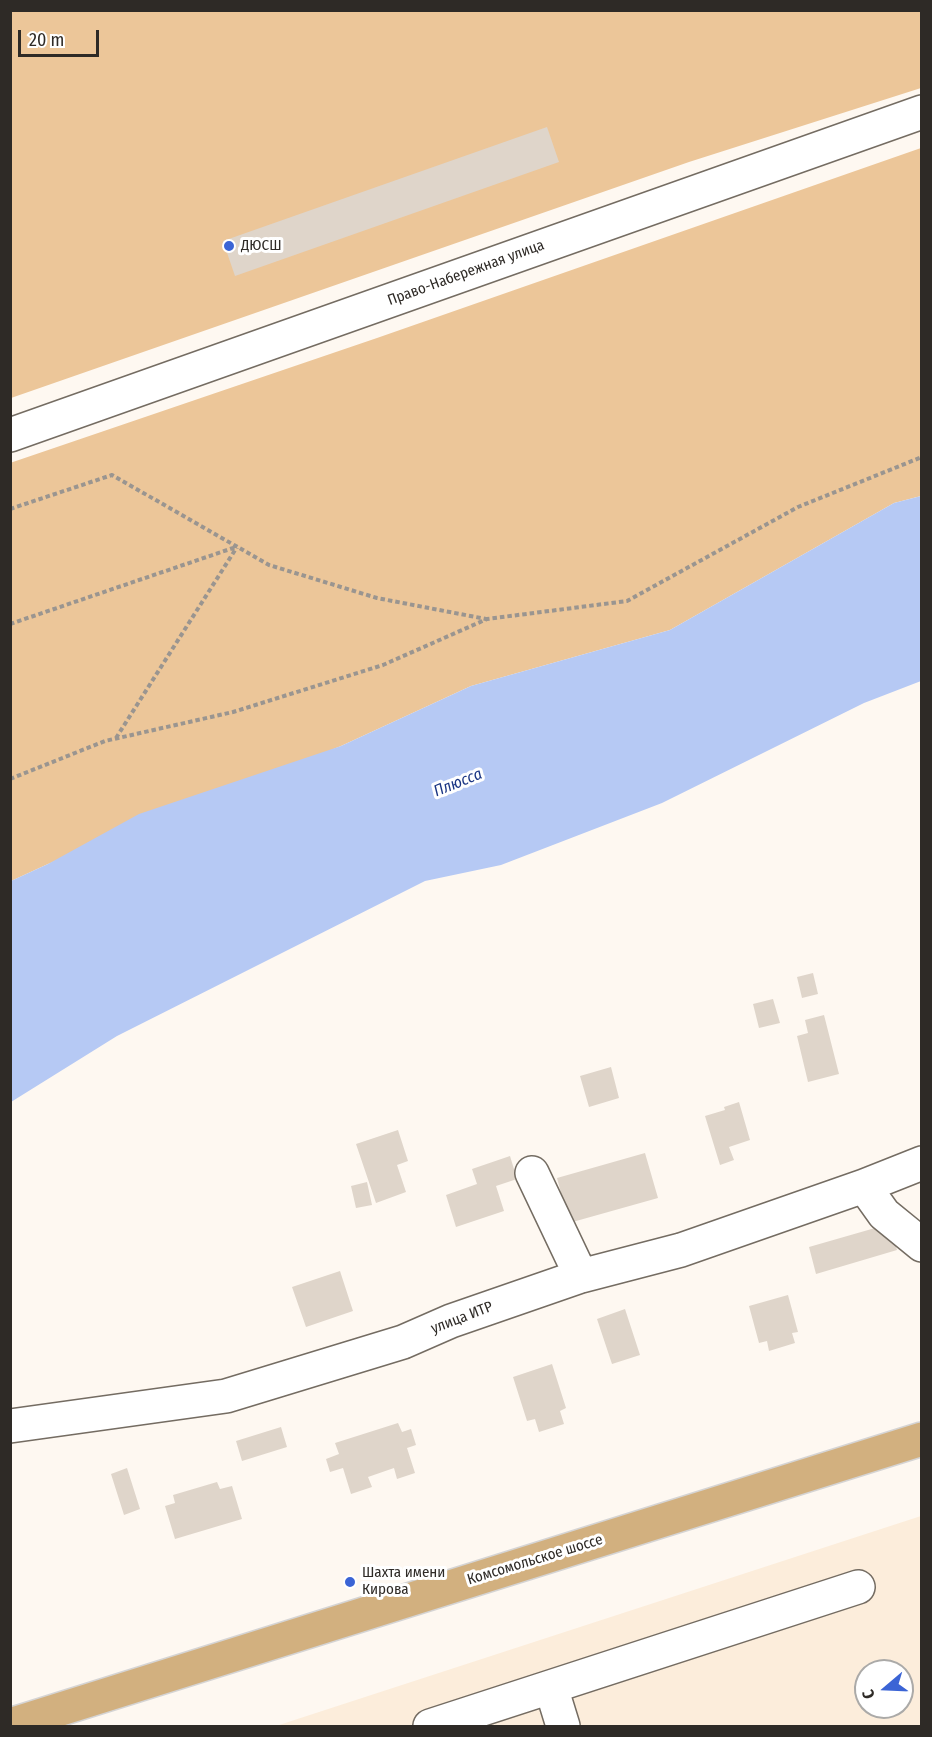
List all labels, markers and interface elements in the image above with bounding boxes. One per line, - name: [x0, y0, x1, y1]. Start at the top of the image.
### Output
- scale bar: [21, 18, 102, 56]
- text: 20 m: [29, 29, 64, 51]
- street label: Право-Набережная улица: [385, 236, 547, 310]
- place label: ДЮСШ: [241, 237, 282, 255]
- marker: ДЮСШ: [222, 239, 236, 253]
- water label: Плюсса: [431, 765, 485, 801]
- street label: улица ИТР: [428, 1298, 496, 1338]
- street label: Комсомольское шоссе: [465, 1531, 605, 1589]
- place label: Шахта имени Кирова: [362, 1564, 445, 1599]
- marker: Шахта имени Кирова: [343, 1575, 357, 1589]
- north arrow: [854, 1659, 914, 1719]
- text: С: [858, 1687, 879, 1701]

